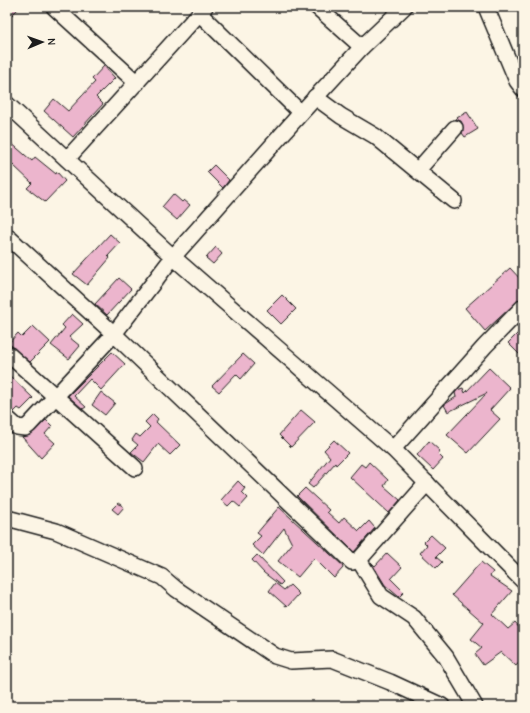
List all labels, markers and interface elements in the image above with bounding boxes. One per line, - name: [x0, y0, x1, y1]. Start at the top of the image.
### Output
- north arrow: [22, 22, 62, 62]
- text: N: [45, 38, 58, 45]

